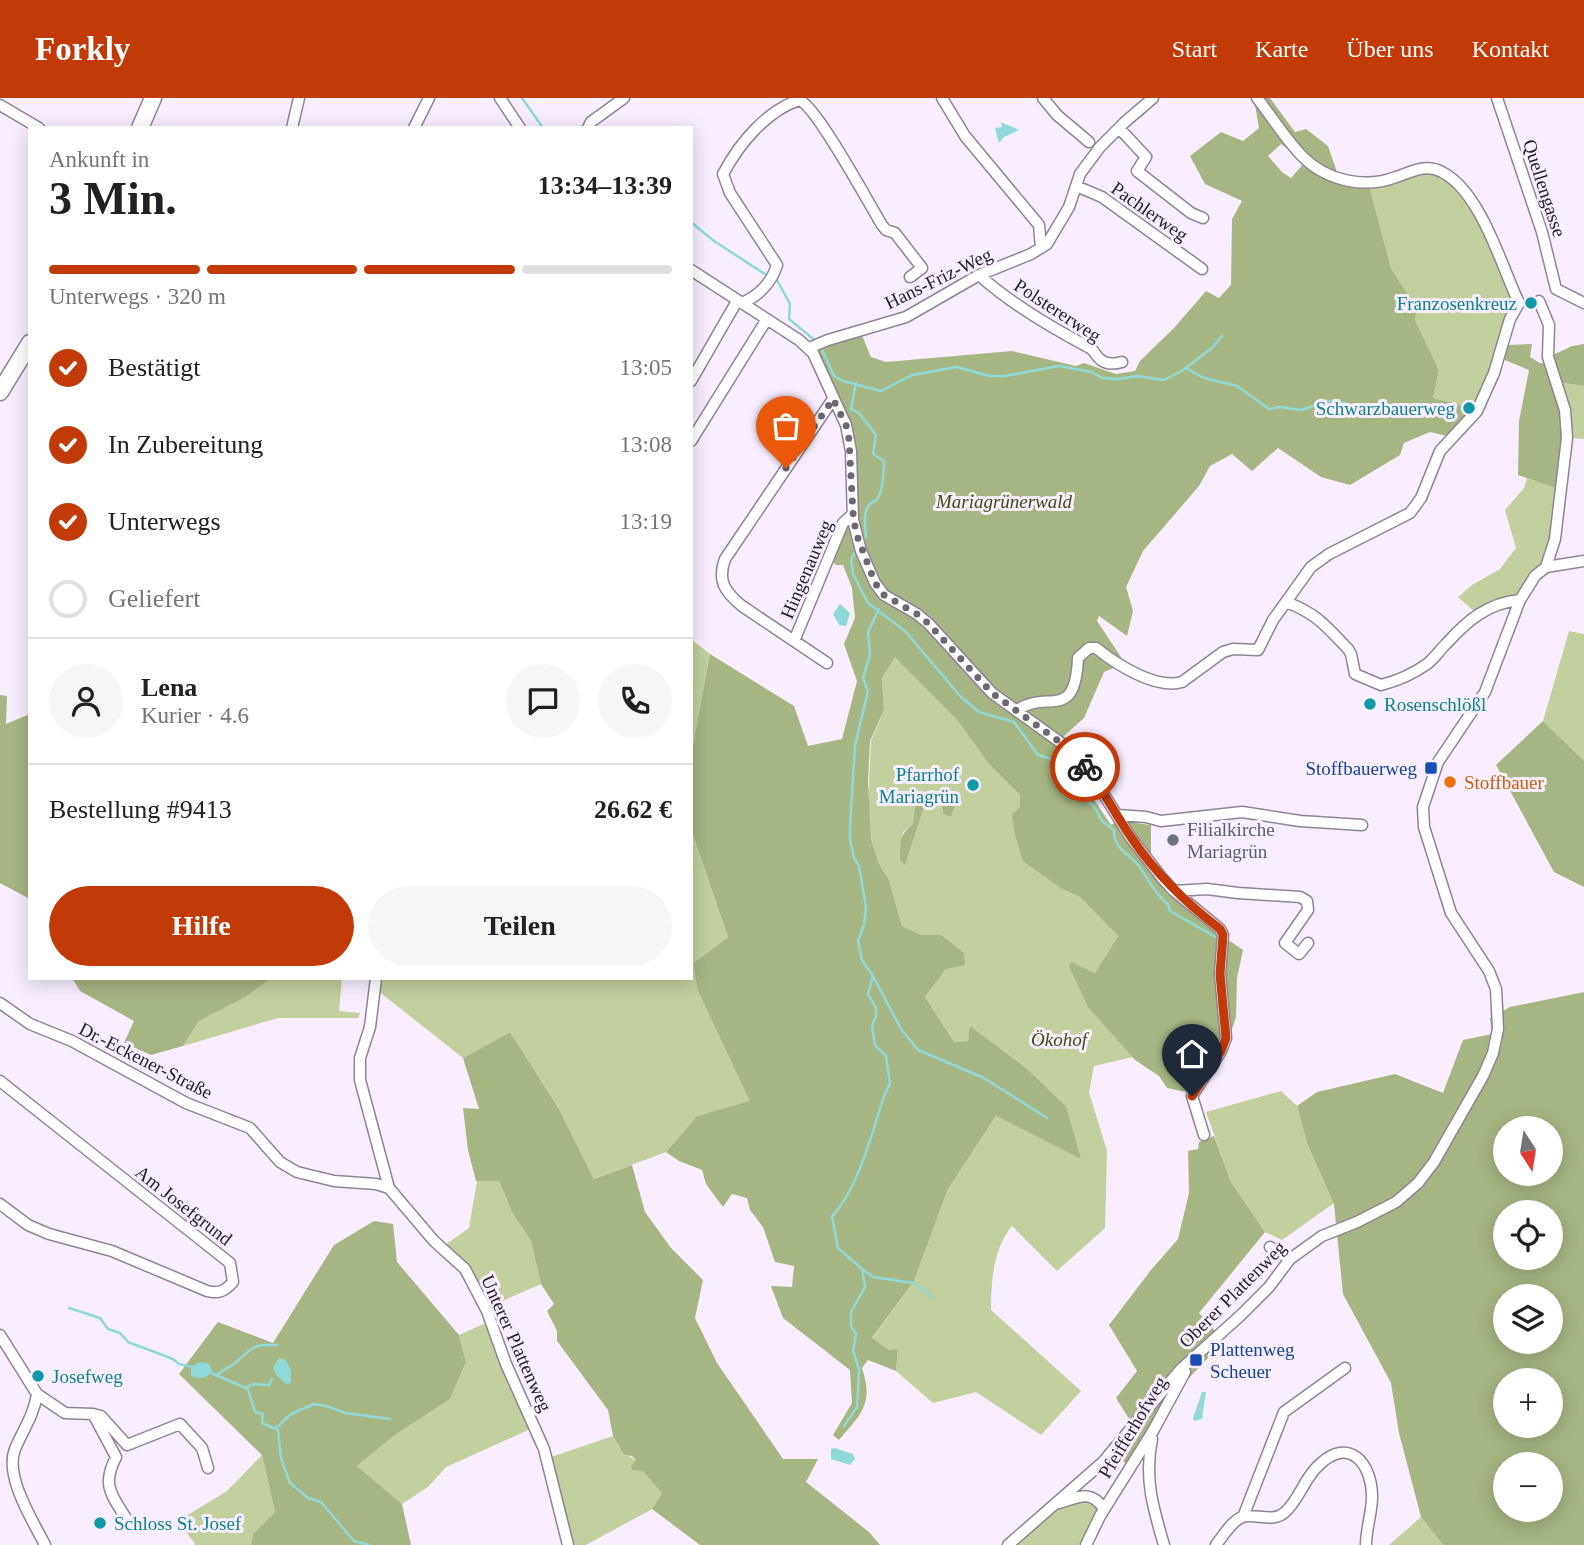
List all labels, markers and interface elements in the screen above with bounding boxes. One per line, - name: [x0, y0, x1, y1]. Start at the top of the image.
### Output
- text: Forkly: [35, 31, 130, 67]
- text: Start: [1172, 36, 1217, 62]
- text: Karte: [1255, 36, 1308, 62]
- text: Über uns: [1346, 36, 1434, 62]
- text: Kontakt: [1472, 36, 1549, 62]
- street label: Quellengasse: [1519, 137, 1570, 240]
- text: Ankunft in: [49, 147, 149, 172]
- text: 13:34–13:39: [538, 171, 672, 200]
- text: 3 Min.: [49, 173, 177, 224]
- street label: Pachlerweg: [1107, 177, 1192, 246]
- street label: Hans-Friz-Weg: [881, 243, 996, 313]
- street label: Polstererweg: [1010, 275, 1105, 347]
- text: Unterwegs · 320 m: [49, 284, 226, 309]
- place label: Franzosenkreuz: [1397, 293, 1517, 314]
- marker: Franzosenkreuz: [1523, 295, 1539, 311]
- icon: check: [49, 349, 87, 387]
- text: Bestätigt: [108, 353, 200, 382]
- text: 13:05: [620, 355, 672, 380]
- pin: [756, 396, 816, 468]
- place label: Schwarzbauerweg: [1316, 398, 1455, 419]
- marker: Schwarzbauerweg: [1461, 400, 1477, 416]
- icon: bag: [767, 407, 805, 445]
- icon: check: [49, 426, 87, 464]
- text: In Zubereitung: [108, 430, 263, 459]
- text: 13:08: [620, 432, 672, 457]
- park label: Mariagrünerwald: [935, 491, 1073, 512]
- icon: check: [49, 503, 87, 541]
- text: Unterwegs: [108, 507, 221, 536]
- text: 13:19: [620, 509, 672, 534]
- street label: Hingenauweg: [776, 516, 837, 622]
- text: Geliefert: [108, 584, 200, 613]
- button: person: [49, 664, 123, 738]
- button: chat: [506, 664, 580, 738]
- button: phone: [598, 664, 672, 738]
- text: Lena: [141, 673, 197, 702]
- place label: Rosenschlößl: [1384, 694, 1486, 715]
- marker: Rosenschlößl: [1362, 696, 1378, 712]
- text: Kurier · 4.6: [141, 703, 249, 728]
- courier: [1050, 732, 1120, 802]
- icon: bike: [1066, 748, 1104, 786]
- place label: Stoffbauerweg: [1305, 758, 1417, 779]
- marker: Stoffbauerweg: [1423, 760, 1439, 776]
- place label: Pfarrhof Mariagrün: [879, 764, 960, 807]
- place label: Stoffbauer: [1464, 772, 1545, 793]
- marker: Stoffbauer: [1442, 774, 1458, 790]
- marker: Pfarrhof Mariagrün: [965, 777, 981, 793]
- text: Bestellung #9413: [49, 795, 232, 824]
- text: 26.62 €: [594, 795, 672, 824]
- place label: Filialkirche Mariagrün: [1187, 819, 1275, 862]
- marker: Filialkirche Mariagrün: [1165, 832, 1181, 848]
- button: Hilfe: [49, 886, 354, 966]
- button: Teilen: [368, 886, 672, 966]
- street label: Dr.-Eckener-Straße: [76, 1018, 216, 1103]
- pin: [1162, 1024, 1222, 1096]
- park label: Ökohof: [1031, 1029, 1090, 1050]
- icon: home: [1173, 1035, 1211, 1073]
- north arrow: [1493, 1116, 1563, 1186]
- map controls: [1493, 1116, 1563, 1522]
- street label: Am Josefgrund: [131, 1161, 236, 1250]
- button: locate: [1493, 1200, 1563, 1270]
- street label: Oberer Plattenweg: [1175, 1236, 1290, 1352]
- street label: Unterer Plattenweg: [477, 1272, 556, 1415]
- button: layers: [1493, 1284, 1563, 1354]
- place label: Plattenweg Scheuer: [1210, 1339, 1295, 1382]
- marker: Plattenweg Scheuer: [1188, 1352, 1204, 1368]
- place label: Josefweg: [52, 1366, 123, 1387]
- marker: Josefweg: [30, 1368, 46, 1384]
- button: +: [1493, 1368, 1563, 1438]
- street label: Pfeifferhofweg: [1094, 1372, 1171, 1482]
- button: −: [1493, 1452, 1563, 1522]
- place label: Schloss St. Josef: [114, 1513, 242, 1534]
- marker: Schloss St. Josef: [92, 1515, 108, 1531]

